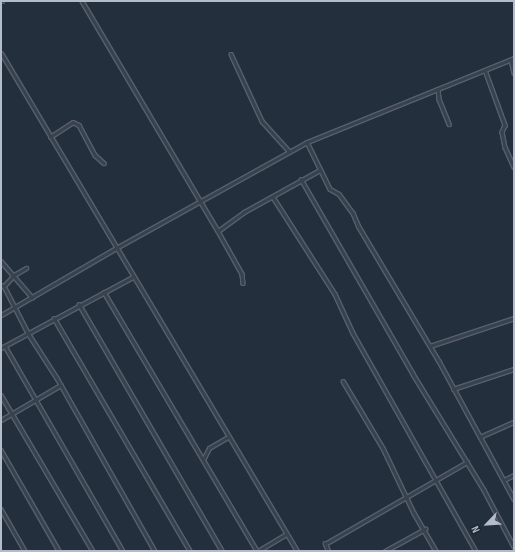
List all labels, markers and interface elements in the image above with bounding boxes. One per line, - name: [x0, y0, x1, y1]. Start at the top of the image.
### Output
- north arrow: [467, 504, 507, 544]
- text: N: [469, 524, 483, 535]

